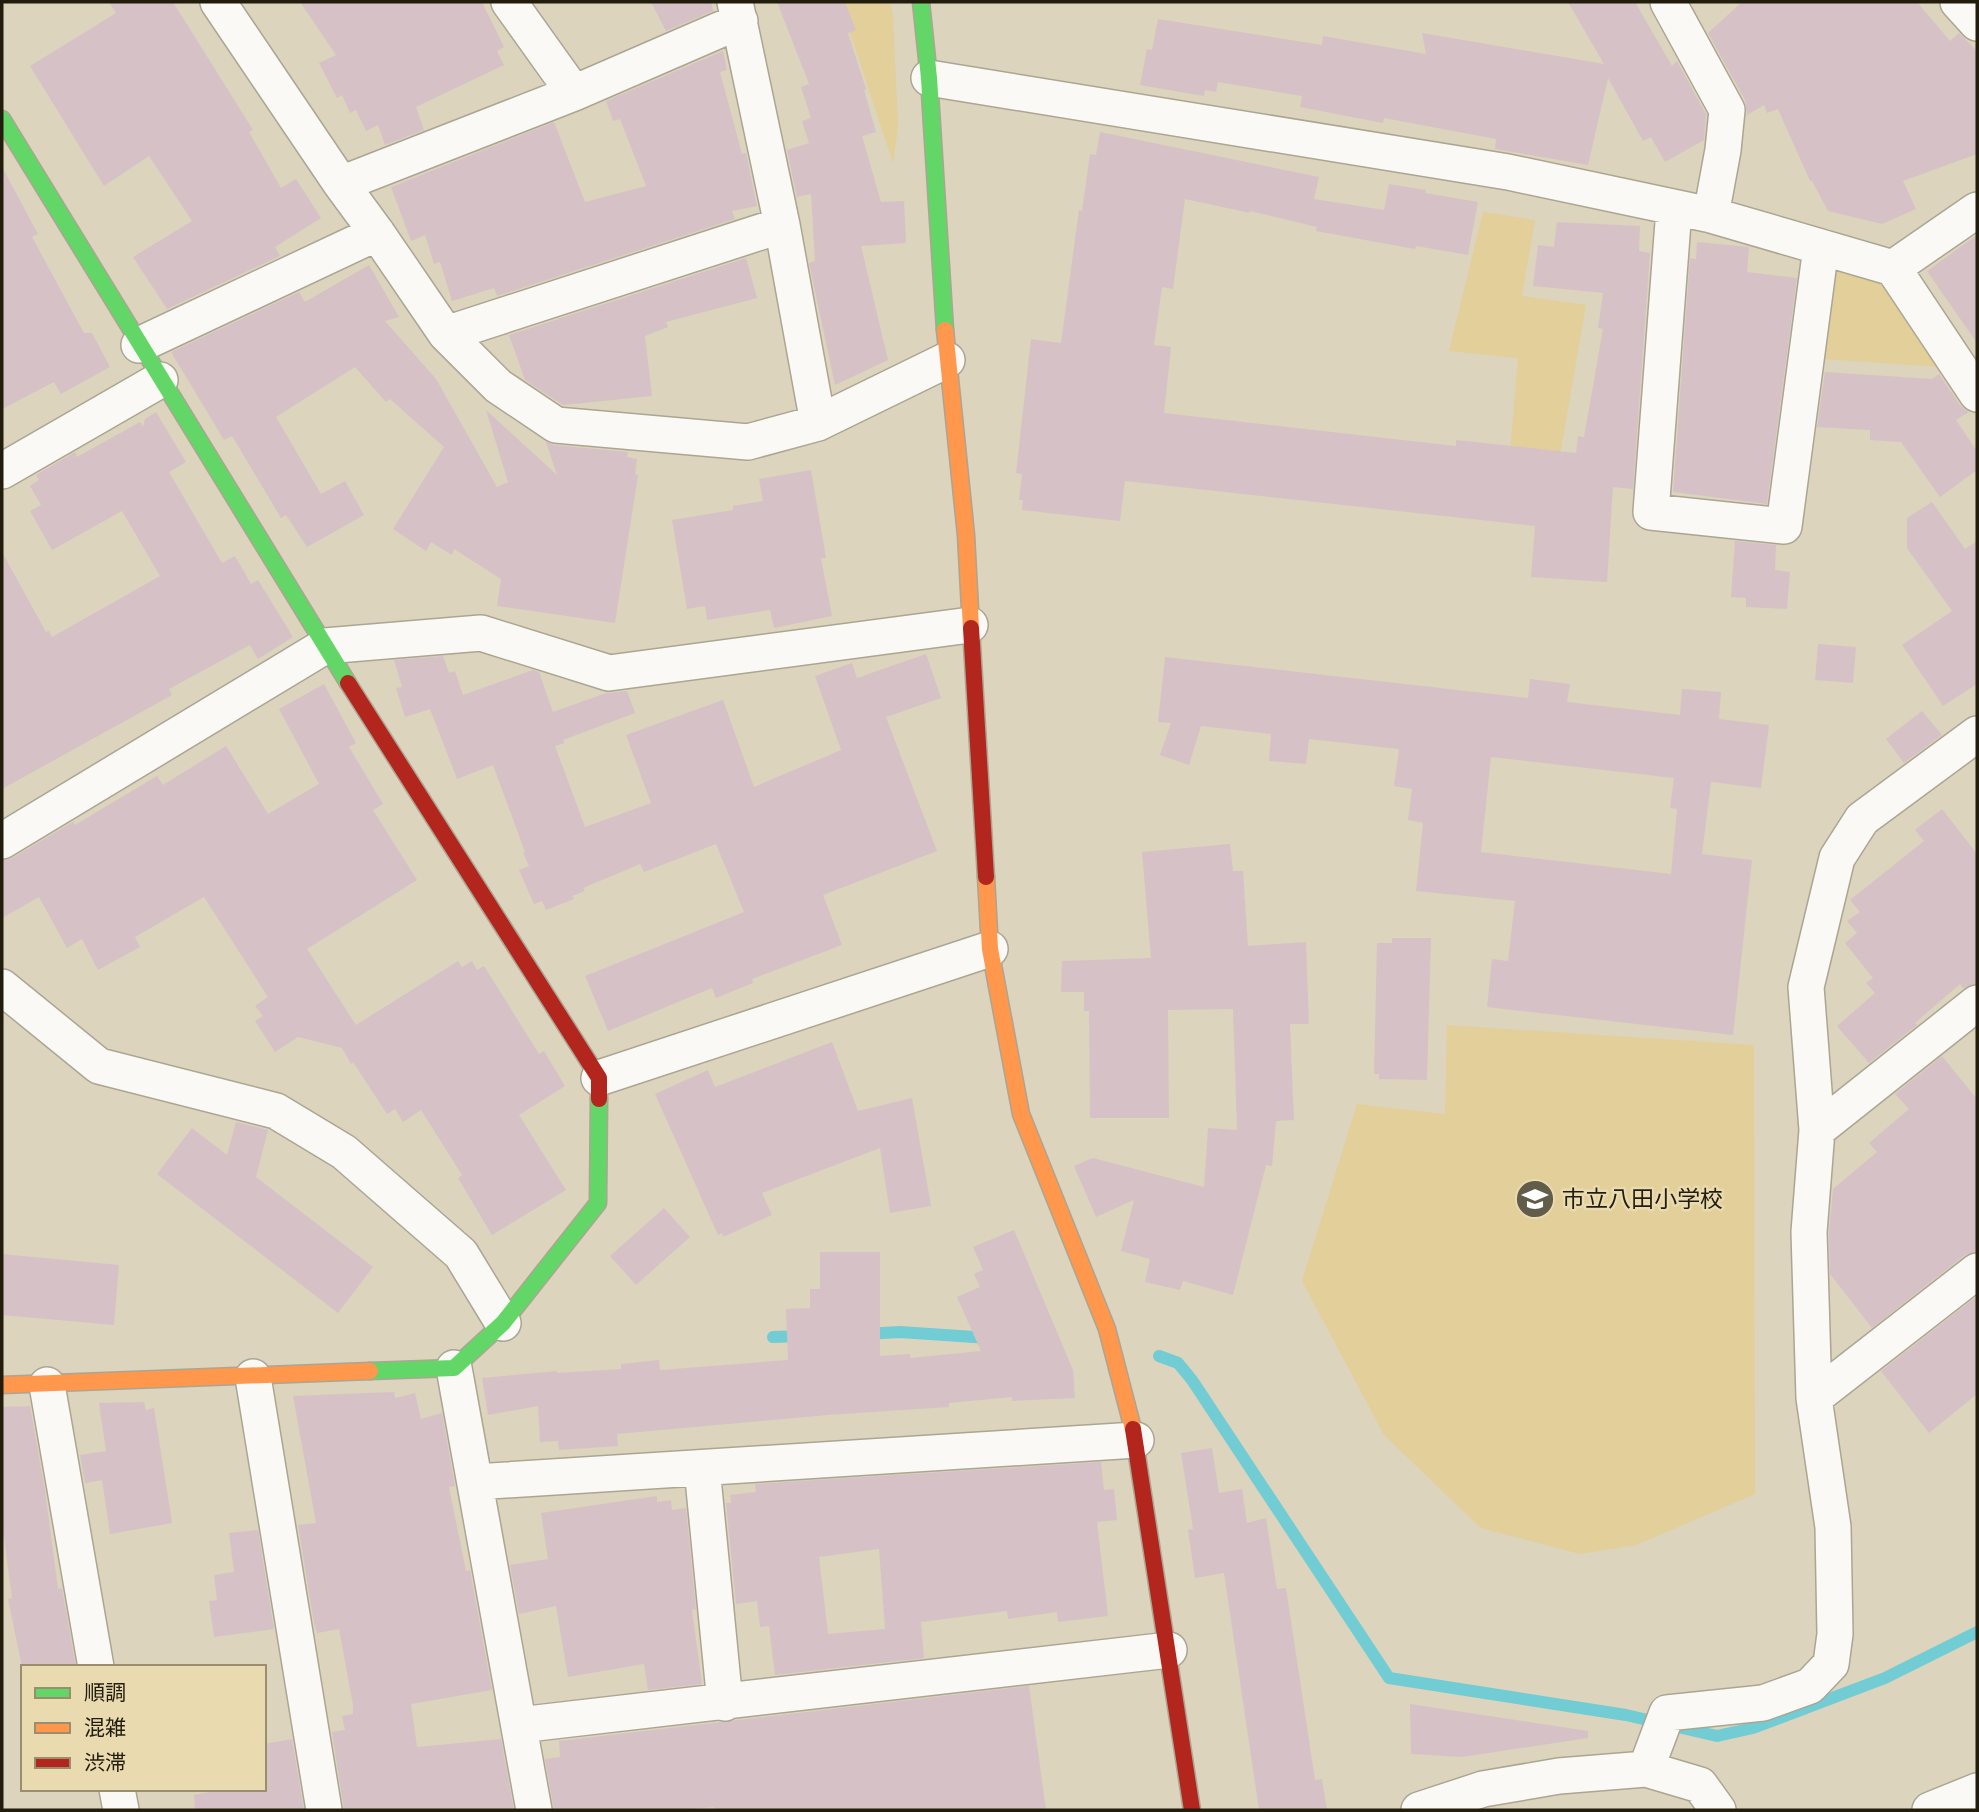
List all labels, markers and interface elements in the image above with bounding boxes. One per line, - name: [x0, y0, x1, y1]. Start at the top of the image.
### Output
- school or university icon: 市立八田小学校: [1514, 1178, 1556, 1220]
- place label: 市立八田小学校: [1562, 1186, 1723, 1213]
- legend: [21, 1665, 266, 1791]
- text: 順調: [84, 1681, 126, 1705]
- text: 混雑: [84, 1716, 126, 1740]
- text: 渋滞: [84, 1751, 126, 1775]

